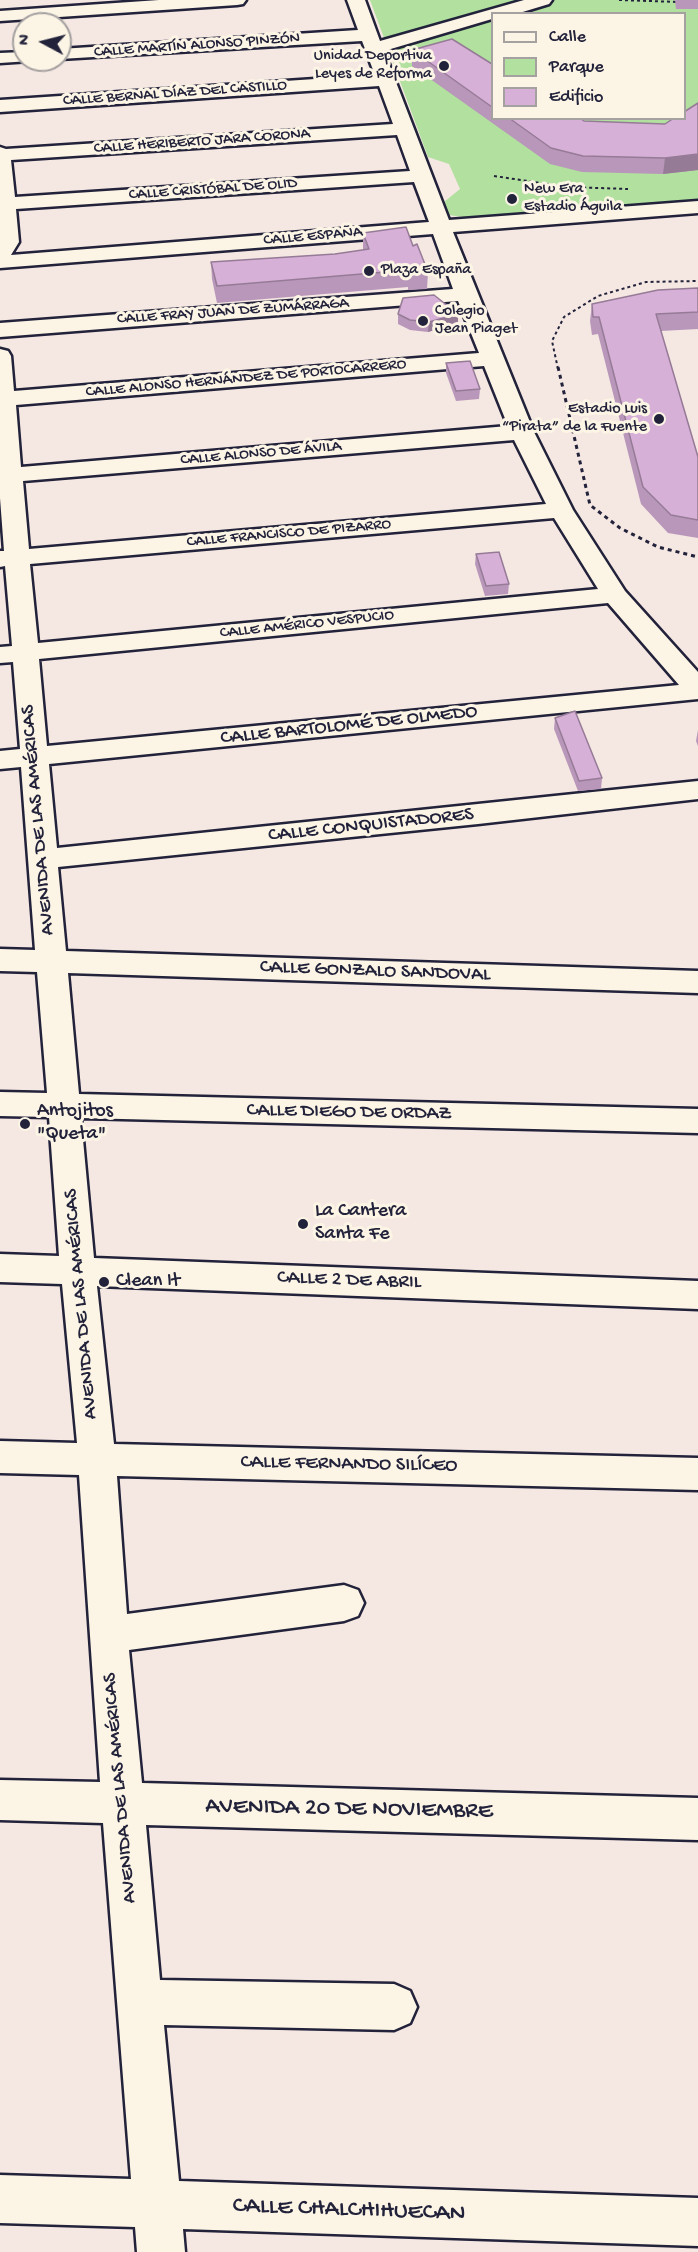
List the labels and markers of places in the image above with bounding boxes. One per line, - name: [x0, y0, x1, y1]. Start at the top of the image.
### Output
- place label: Unidad Deportiva Leyes de Reforma: [314, 47, 432, 85]
- marker: Unidad Deportiva Leyes de Reforma: [437, 59, 451, 73]
- place label: New Era Estadio Águila: [524, 180, 622, 218]
- marker: New Era Estadio Águila: [505, 192, 519, 206]
- place label: Plaza España: [381, 261, 471, 281]
- marker: Plaza España: [362, 264, 376, 278]
- place label: Colegio Jean Piaget: [435, 302, 517, 340]
- marker: Colegio Jean Piaget: [416, 314, 430, 328]
- place label: Estadio Luis “Pirata” de la Fuente: [502, 400, 647, 438]
- marker: Estadio Luis “Pirata” de la Fuente: [652, 412, 666, 426]
- place label: Antojitos "Queta": [37, 1100, 113, 1147]
- marker: Antojitos "Queta": [18, 1117, 32, 1131]
- place label: La Cantera Santa Fe: [315, 1200, 406, 1247]
- marker: La Cantera Santa Fe: [296, 1217, 310, 1231]
- place label: Clean It: [116, 1270, 180, 1294]
- marker: Clean It: [97, 1275, 111, 1289]

